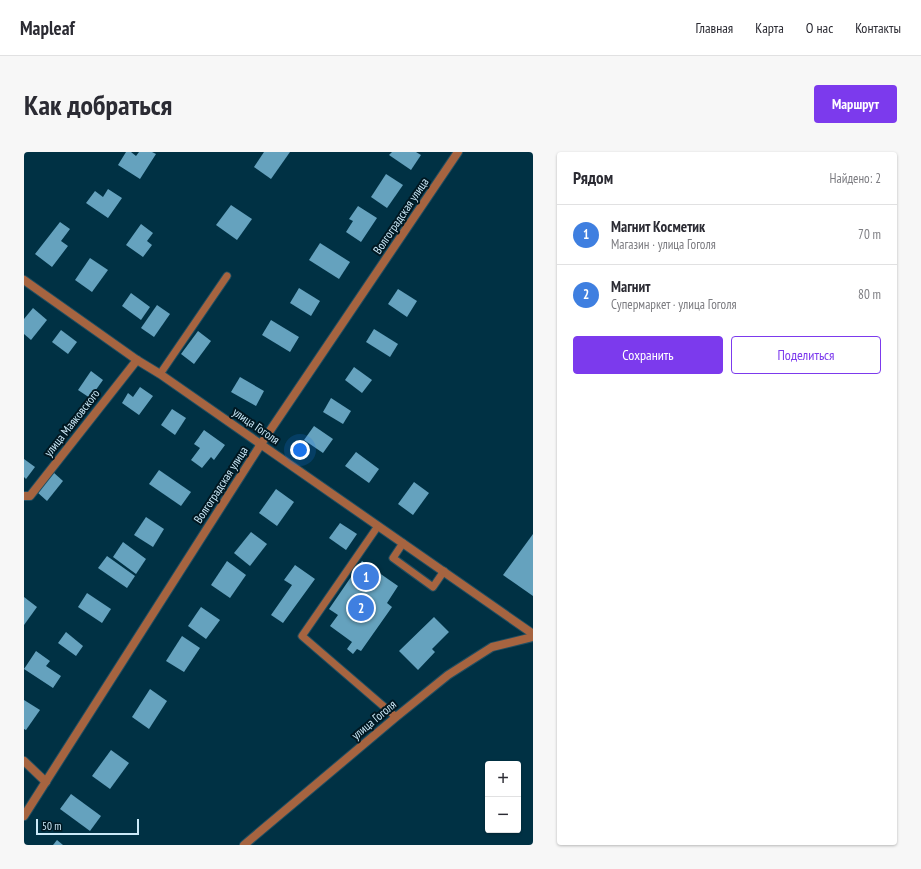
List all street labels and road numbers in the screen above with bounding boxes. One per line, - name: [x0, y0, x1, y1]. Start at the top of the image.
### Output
- street label: Волгоградская улица: [370, 175, 432, 257]
- street label: улица Маяковского: [41, 386, 103, 459]
- street label: улица Гоголя: [230, 404, 283, 447]
- street label: Волгоградская улица: [190, 443, 251, 526]
- street label: улица Гоголя: [348, 696, 399, 743]

